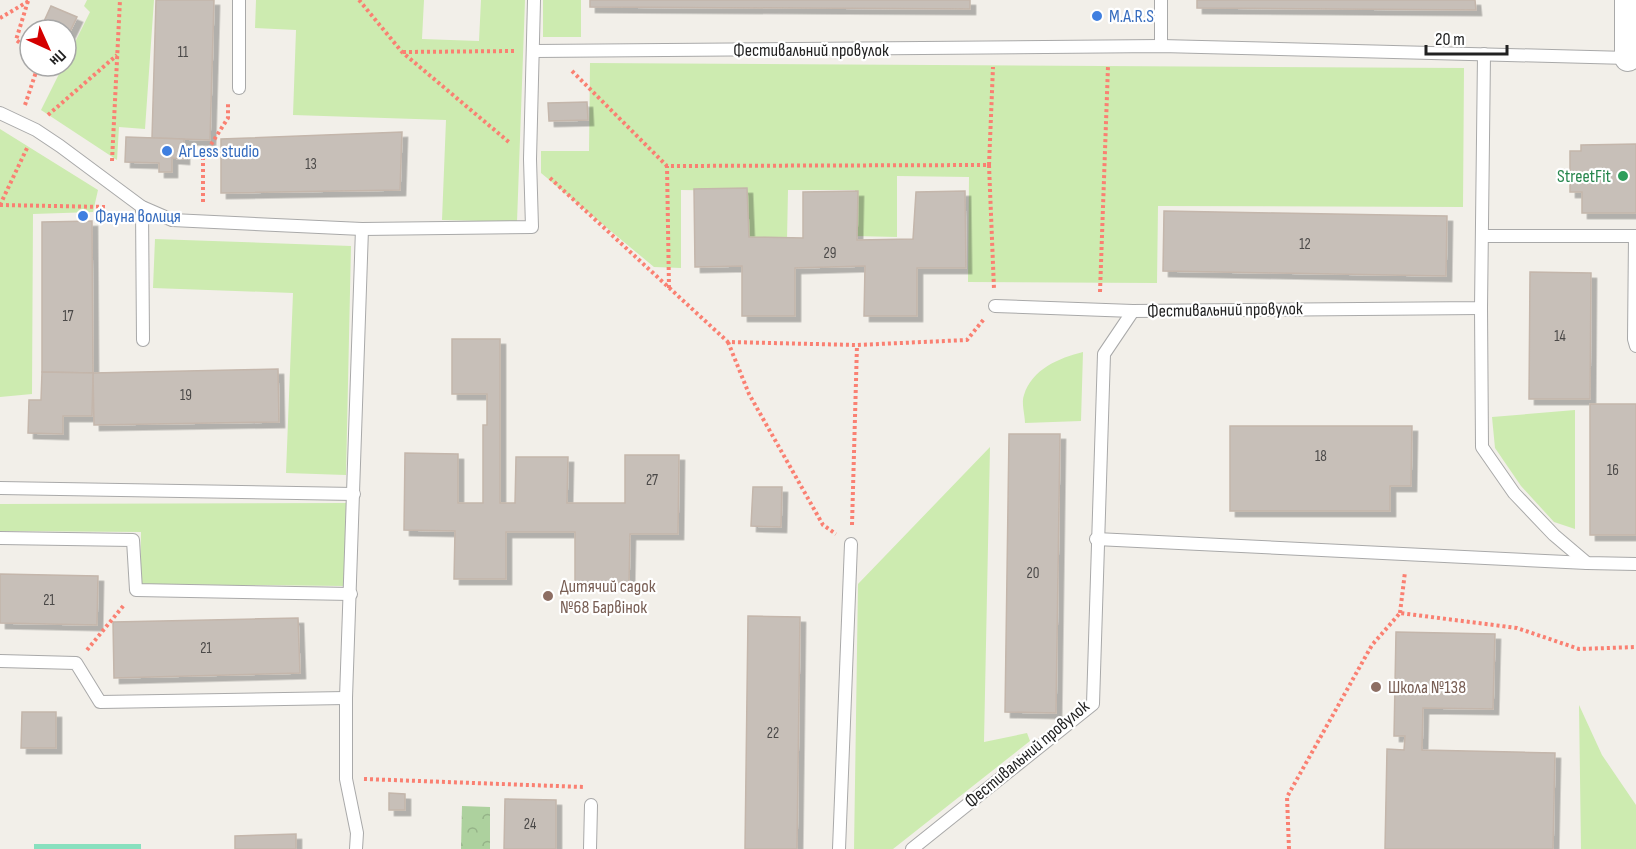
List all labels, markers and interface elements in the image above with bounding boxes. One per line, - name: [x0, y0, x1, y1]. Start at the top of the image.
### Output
- place label: M.A.R.S: [1109, 6, 1154, 27]
- marker: M.A.R.S: [1090, 9, 1104, 23]
- north arrow: [18, 18, 78, 78]
- scale bar: [1426, 18, 1507, 56]
- text: 20 m: [1435, 29, 1465, 50]
- street label: Фестивальний провулок: [733, 40, 889, 61]
- house number: 11: [178, 43, 189, 62]
- text: Пн: [45, 45, 70, 70]
- place label: ArLess studio: [178, 141, 259, 162]
- marker: ArLess studio: [160, 144, 174, 158]
- house number: 13: [305, 155, 317, 174]
- place label: StreetFit: [1557, 166, 1611, 187]
- marker: StreetFit: [1616, 169, 1630, 183]
- place label: Фауна волиця: [95, 206, 181, 227]
- marker: Фауна волиця: [76, 209, 90, 223]
- house number: 12: [1299, 235, 1311, 254]
- house number: 29: [824, 244, 836, 263]
- street label: Фестивальний провулок: [1147, 298, 1303, 322]
- house number: 17: [62, 307, 74, 326]
- house number: 14: [1554, 327, 1566, 346]
- house number: 19: [180, 386, 192, 405]
- house number: 18: [1315, 447, 1327, 466]
- house number: 16: [1607, 461, 1619, 480]
- house number: 27: [646, 471, 658, 490]
- house number: 20: [1027, 564, 1039, 583]
- place label: Дитячий садок №68 Барвінок: [560, 576, 656, 618]
- marker: Дитячий садок №68 Барвінок: [541, 589, 555, 603]
- house number: 21: [43, 591, 55, 610]
- house number: 21: [200, 639, 212, 658]
- place label: Школа №138: [1388, 677, 1466, 698]
- marker: Школа №138: [1369, 680, 1383, 694]
- street label: Фестивальний провулок: [961, 696, 1093, 812]
- house number: 22: [767, 724, 779, 743]
- house number: 24: [524, 815, 536, 834]

